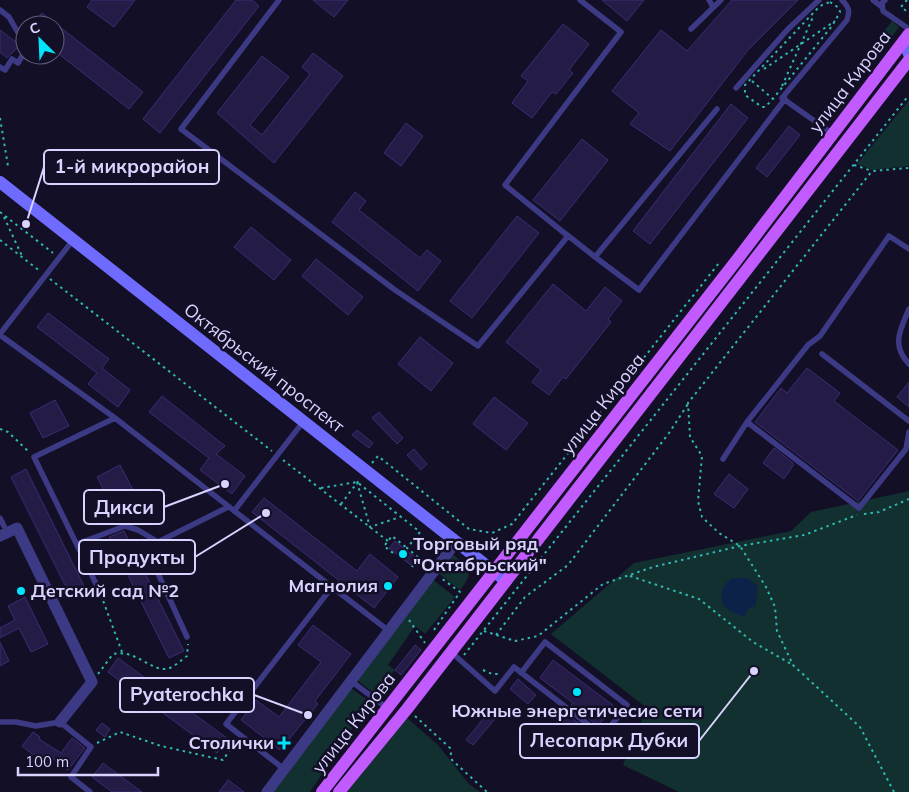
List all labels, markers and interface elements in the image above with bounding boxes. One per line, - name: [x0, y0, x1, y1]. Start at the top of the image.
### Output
- north arrow: [15, 15, 65, 65]
- text: С: [27, 18, 43, 38]
- street label: улица Кирова: [804, 26, 896, 137]
- callout: 1-й микрорайон: [44, 150, 219, 184]
- text: 1-й микрорайон: [55, 154, 209, 178]
- street label: Октябрьский проспект: [179, 298, 350, 438]
- street label: улица Кирова: [556, 348, 649, 459]
- callout: Дикси: [84, 490, 164, 524]
- text: Дикси: [94, 495, 154, 519]
- place label: Торговый ряд "Октябрьский": [413, 532, 547, 576]
- callout: Продукты: [79, 540, 195, 574]
- text: Продукты: [89, 545, 185, 569]
- marker: Торговый ряд "Октябрьский": [397, 548, 409, 560]
- place label: Магнолия: [288, 574, 378, 597]
- place label: Детский сад №2: [31, 579, 179, 602]
- marker: Магнолия: [382, 580, 394, 592]
- marker: Детский сад №2: [15, 585, 27, 597]
- street label: улица Кирова: [307, 667, 400, 778]
- callout: Pyaterochka: [120, 678, 254, 712]
- text: Pyaterochka: [130, 682, 244, 706]
- marker: Южные энергетичесие сети: [571, 686, 583, 698]
- place label: Южные энергетичесие сети: [452, 699, 702, 722]
- callout: Лесопарк Дубки: [520, 724, 699, 758]
- text: Лесопарк Дубки: [530, 728, 688, 752]
- place label: Столички: [188, 731, 274, 754]
- marker: Столички: [278, 737, 290, 749]
- scale bar: [18, 744, 158, 776]
- text: 100 m: [25, 752, 69, 771]

